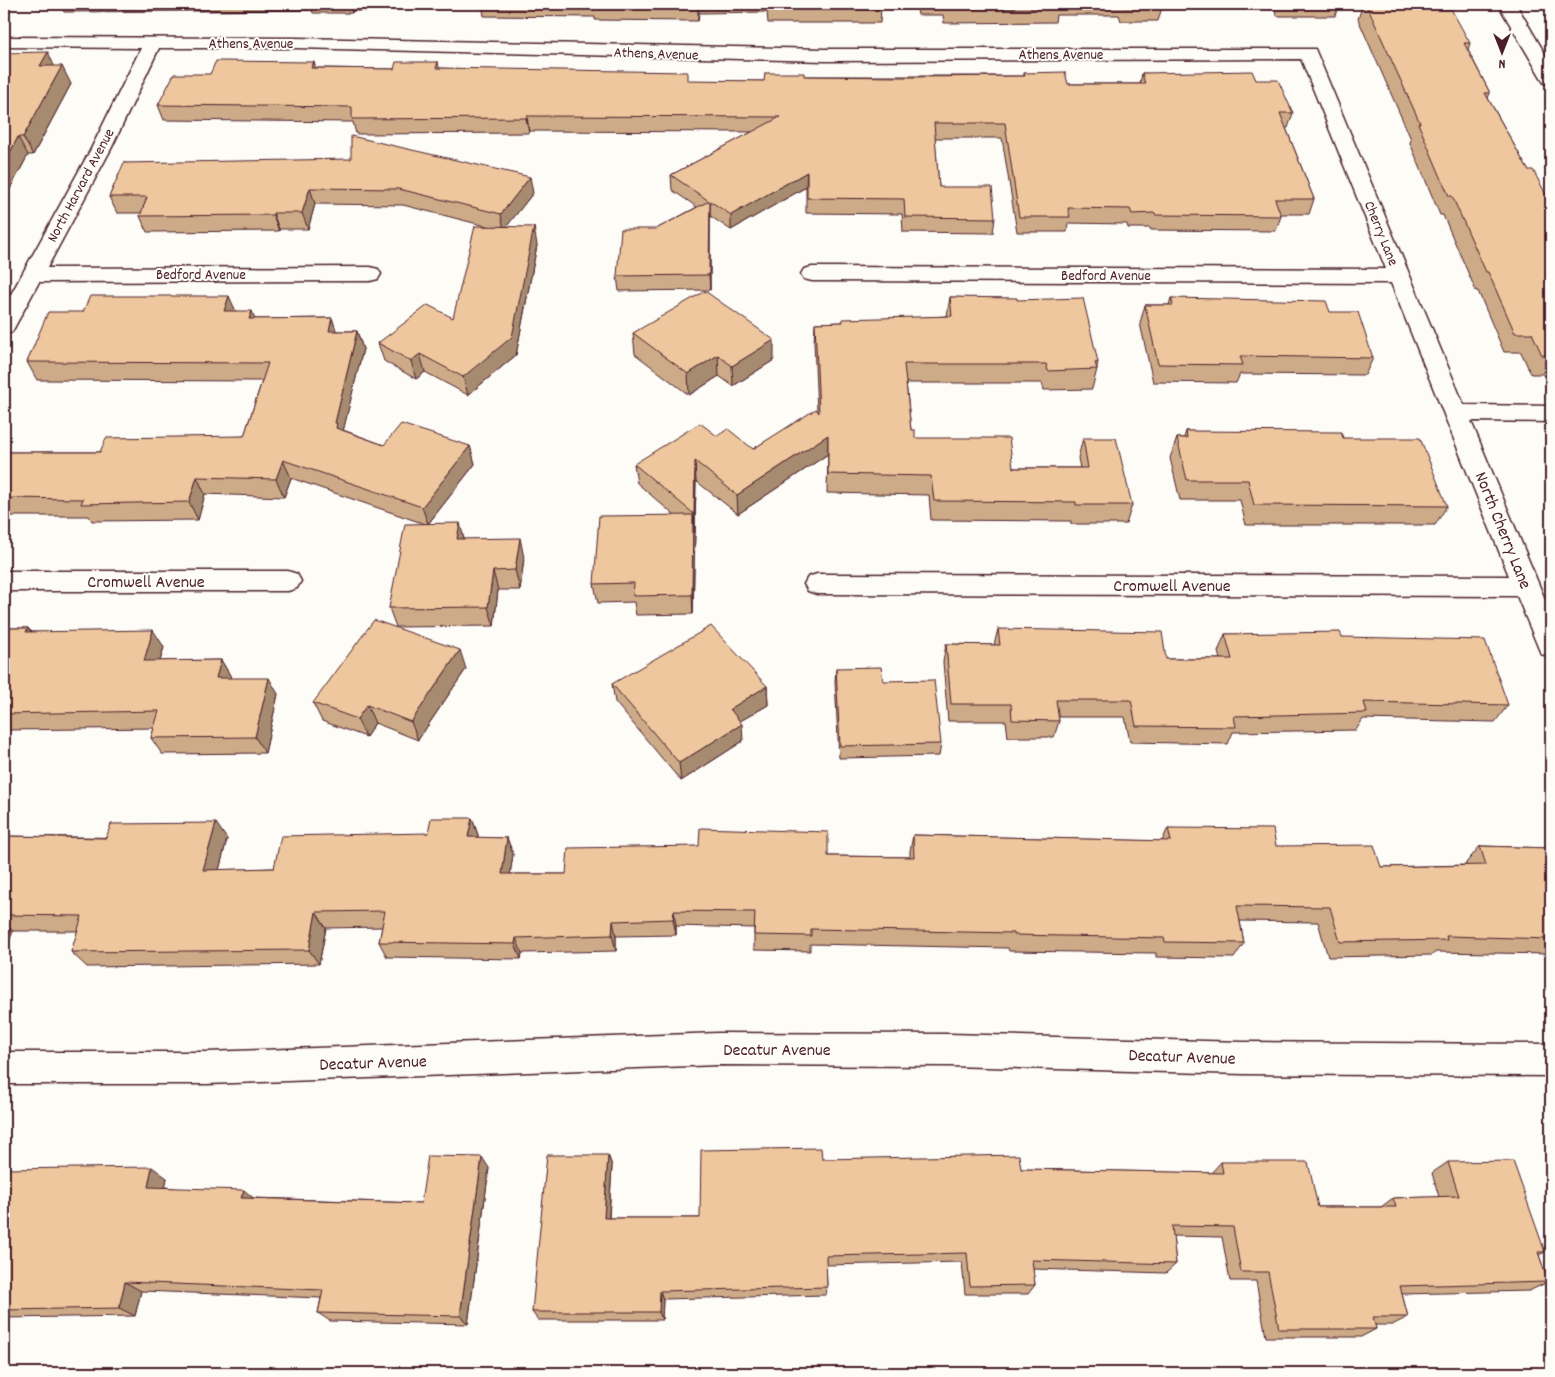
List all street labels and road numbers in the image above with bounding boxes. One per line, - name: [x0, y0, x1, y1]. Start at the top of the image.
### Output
- street label: Athens Avenue: [209, 34, 294, 56]
- street label: Athens Avenue: [613, 43, 699, 67]
- street label: Athens Avenue: [1019, 45, 1104, 67]
- street label: North Harvard Avenue: [42, 125, 121, 247]
- street label: Cherry Lane: [1357, 198, 1403, 270]
- street label: Bedford Avenue: [156, 265, 246, 287]
- street label: Bedford Avenue: [1061, 266, 1151, 288]
- street label: North Cherry Lane: [1467, 469, 1537, 593]
- street label: Cromwell Avenue: [87, 571, 205, 596]
- street label: Cromwell Avenue: [1113, 575, 1231, 600]
- street label: Decatur Avenue: [723, 1039, 831, 1064]
- street label: Decatur Avenue: [1128, 1044, 1236, 1073]
- street label: Decatur Avenue: [319, 1050, 427, 1079]

